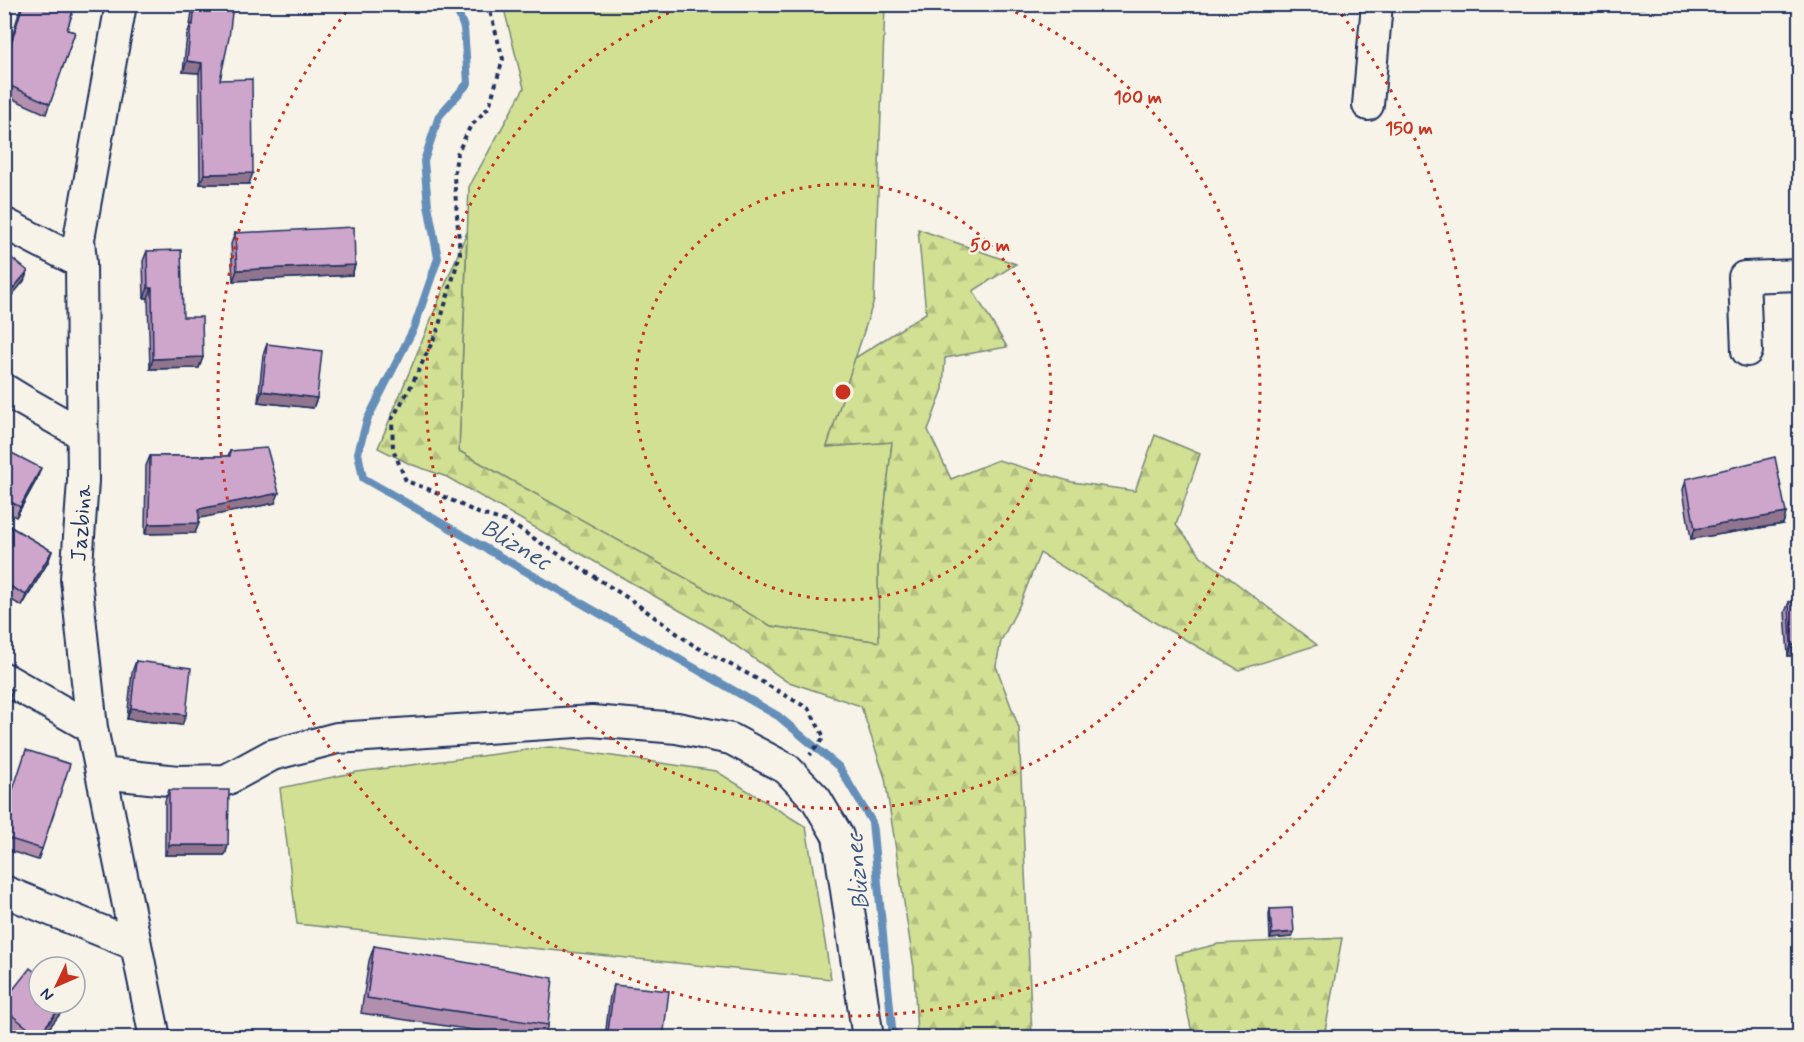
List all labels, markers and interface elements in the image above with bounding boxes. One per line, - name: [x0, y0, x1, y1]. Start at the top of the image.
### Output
- text: 100 m: [1114, 86, 1162, 110]
- text: 150 m: [1385, 117, 1433, 141]
- text: 50 m: [970, 234, 1010, 258]
- centre of rings: [833, 382, 853, 402]
- street label: Jazbina: [65, 483, 99, 563]
- water label: Bliznec: [475, 513, 557, 578]
- water label: Bliznec: [839, 831, 878, 911]
- north arrow: [27, 955, 87, 1015]
- text: N: [36, 983, 59, 1006]

